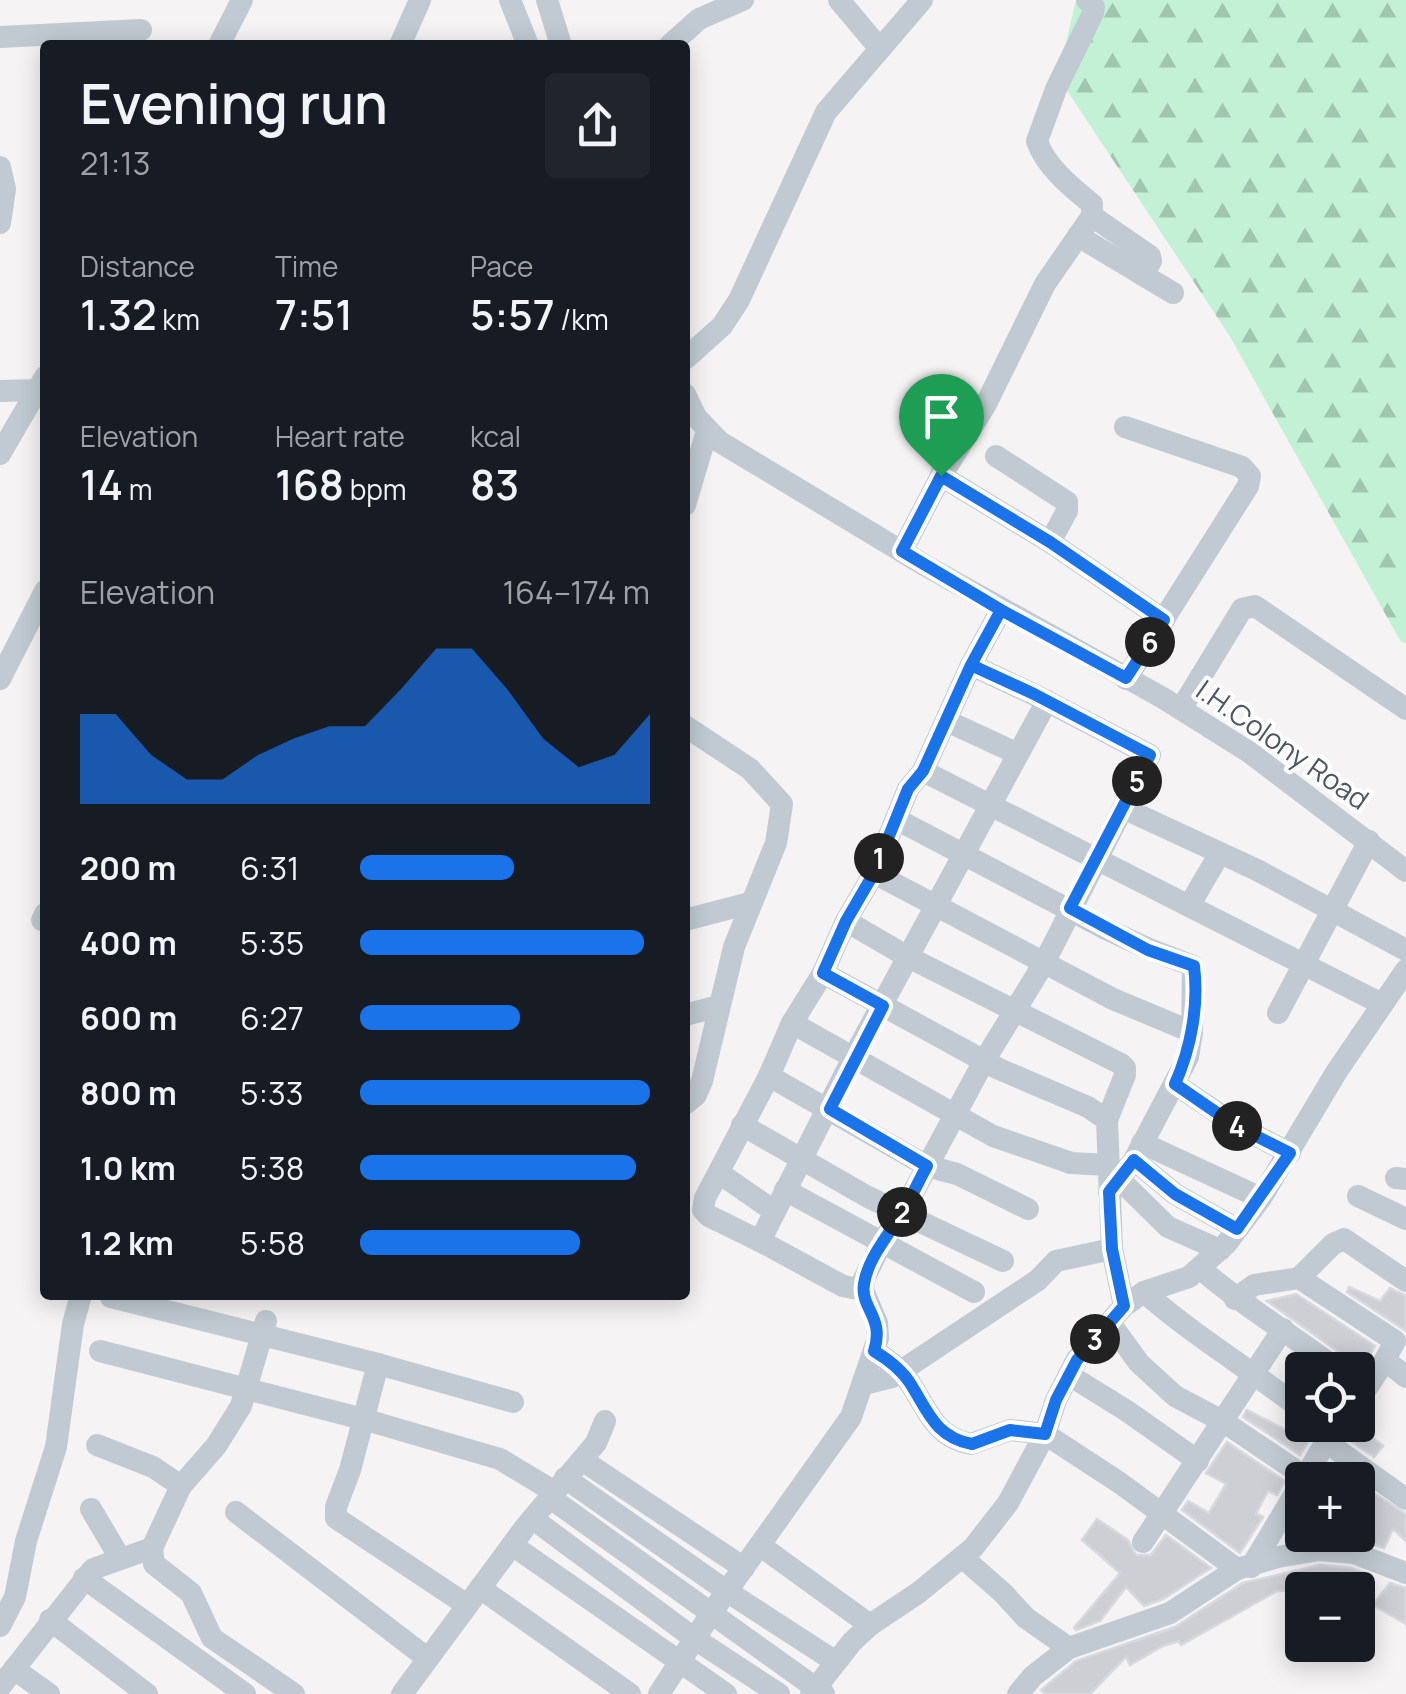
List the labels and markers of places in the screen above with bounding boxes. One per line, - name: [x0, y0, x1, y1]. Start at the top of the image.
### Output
- pin: [899, 374, 984, 477]
- pin: 6: [1125, 617, 1175, 667]
- pin: 5: [1112, 756, 1162, 806]
- pin: 1: [854, 833, 904, 883]
- pin: 4: [1212, 1101, 1262, 1151]
- pin: 2: [877, 1187, 927, 1237]
- pin: 3: [1070, 1314, 1120, 1364]

